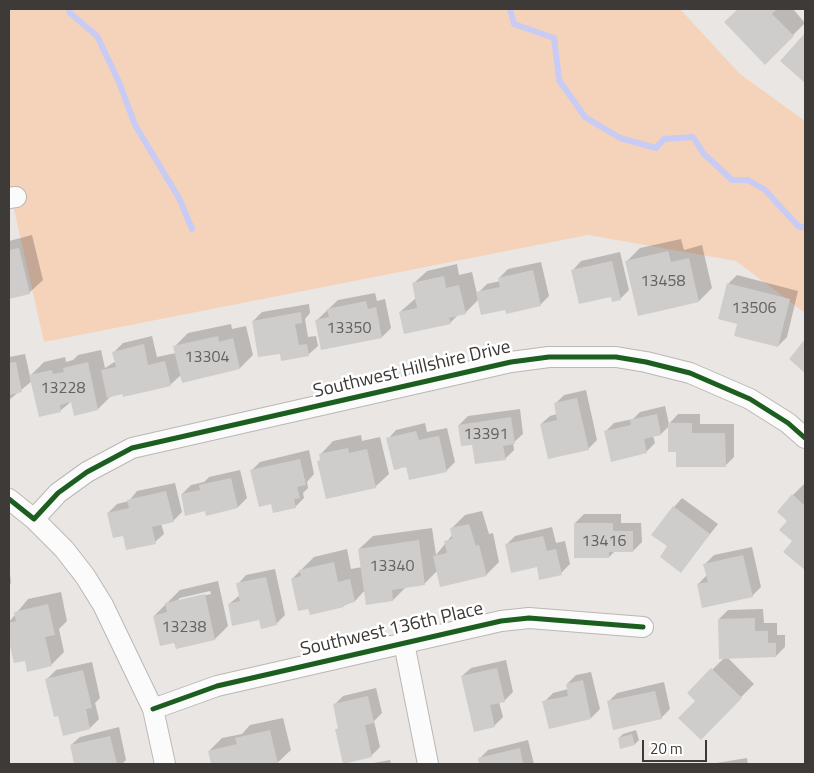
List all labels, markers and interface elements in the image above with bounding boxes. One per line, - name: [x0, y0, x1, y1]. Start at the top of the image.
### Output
- house number: 13458: [641, 272, 685, 292]
- house number: 13506: [732, 299, 776, 319]
- house number: 13350: [327, 319, 371, 339]
- street label: Southwest Hillshire Drive: [311, 336, 513, 404]
- house number: 13304: [185, 348, 229, 368]
- house number: 13228: [41, 379, 85, 399]
- house number: 13391: [464, 425, 508, 445]
- house number: 13416: [582, 532, 626, 552]
- house number: 13340: [370, 557, 414, 577]
- street label: Southwest 136th Place: [298, 598, 486, 662]
- house number: 13238: [162, 618, 206, 638]
- scale bar: [644, 730, 709, 762]
- text: 20 m: [650, 737, 683, 760]

